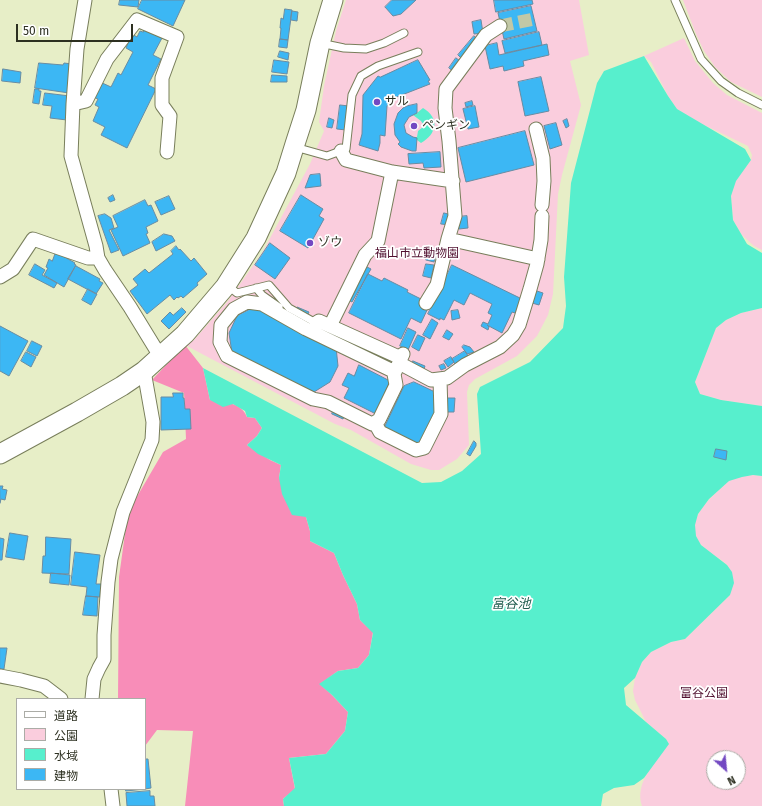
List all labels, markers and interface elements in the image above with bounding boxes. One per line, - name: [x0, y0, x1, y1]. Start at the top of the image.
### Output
- scale bar: [18, 16, 135, 42]
- text: 50 m: [23, 24, 49, 38]
- place label: サル: [385, 95, 409, 109]
- marker: サル: [372, 97, 382, 107]
- place label: ペンギン: [422, 119, 470, 133]
- marker: ペンギン: [409, 121, 419, 131]
- place label: ゾウ: [318, 236, 342, 250]
- marker: ゾウ: [305, 238, 315, 248]
- park label: 福山市立動物園: [375, 247, 459, 261]
- water label: 富谷池: [492, 596, 530, 612]
- park label: 富谷公園: [680, 687, 728, 701]
- legend: [16, 698, 146, 790]
- text: 道路: [54, 709, 78, 723]
- text: 公園: [54, 729, 78, 743]
- text: 水域: [54, 749, 78, 763]
- north arrow: [706, 750, 746, 790]
- text: 建物: [54, 769, 78, 783]
- text: N: [725, 773, 737, 788]

